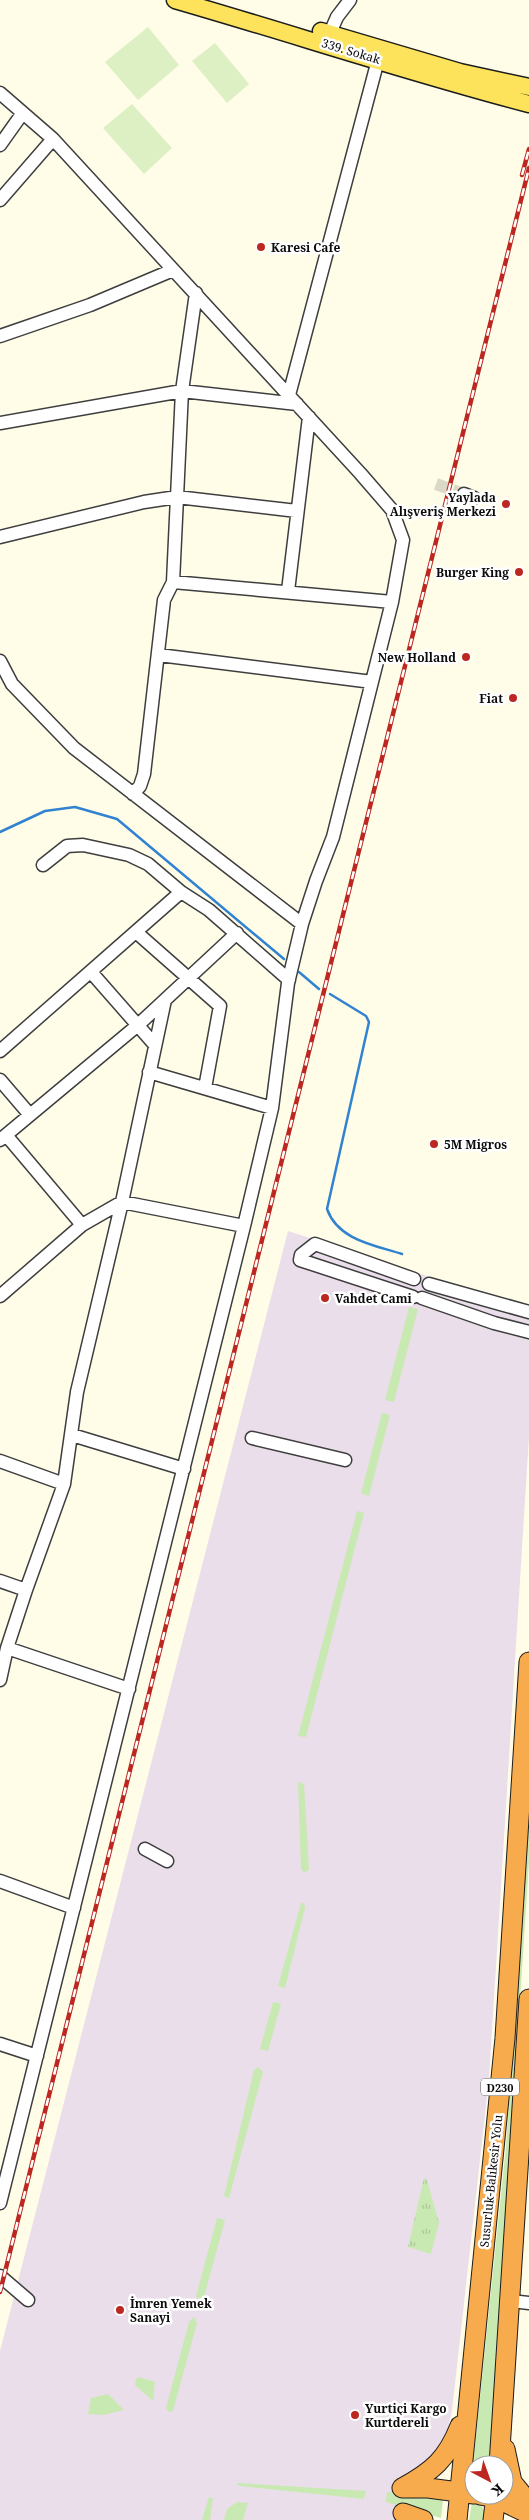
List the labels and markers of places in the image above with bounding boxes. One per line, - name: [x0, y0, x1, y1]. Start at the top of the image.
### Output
- place label: Karesi Cafe: [271, 239, 340, 256]
- marker: Karesi Cafe: [255, 241, 267, 253]
- place label: Yaylada Alışveriş Merkezi: [390, 489, 497, 520]
- marker: Yaylada Alışveriş Merkezi: [500, 498, 512, 510]
- place label: Burger King: [436, 564, 509, 581]
- marker: Burger King: [513, 566, 525, 578]
- place label: New Holland: [378, 649, 456, 666]
- marker: New Holland: [460, 651, 472, 663]
- place label: Fiat: [479, 690, 503, 707]
- marker: Fiat: [507, 692, 519, 704]
- place label: 5M Migros: [444, 1136, 507, 1153]
- marker: 5M Migros: [428, 1138, 440, 1150]
- place label: Vahdet Cami: [335, 1290, 413, 1307]
- marker: Vahdet Cami: [319, 1292, 331, 1304]
- place label: İmren Yemek Sanayi: [130, 2295, 212, 2326]
- marker: İmren Yemek Sanayi: [114, 2304, 126, 2316]
- place label: Yurtiçi Kargo Kurtdereli: [365, 2400, 447, 2431]
- marker: Yurtiçi Kargo Kurtdereli: [349, 2409, 361, 2421]

